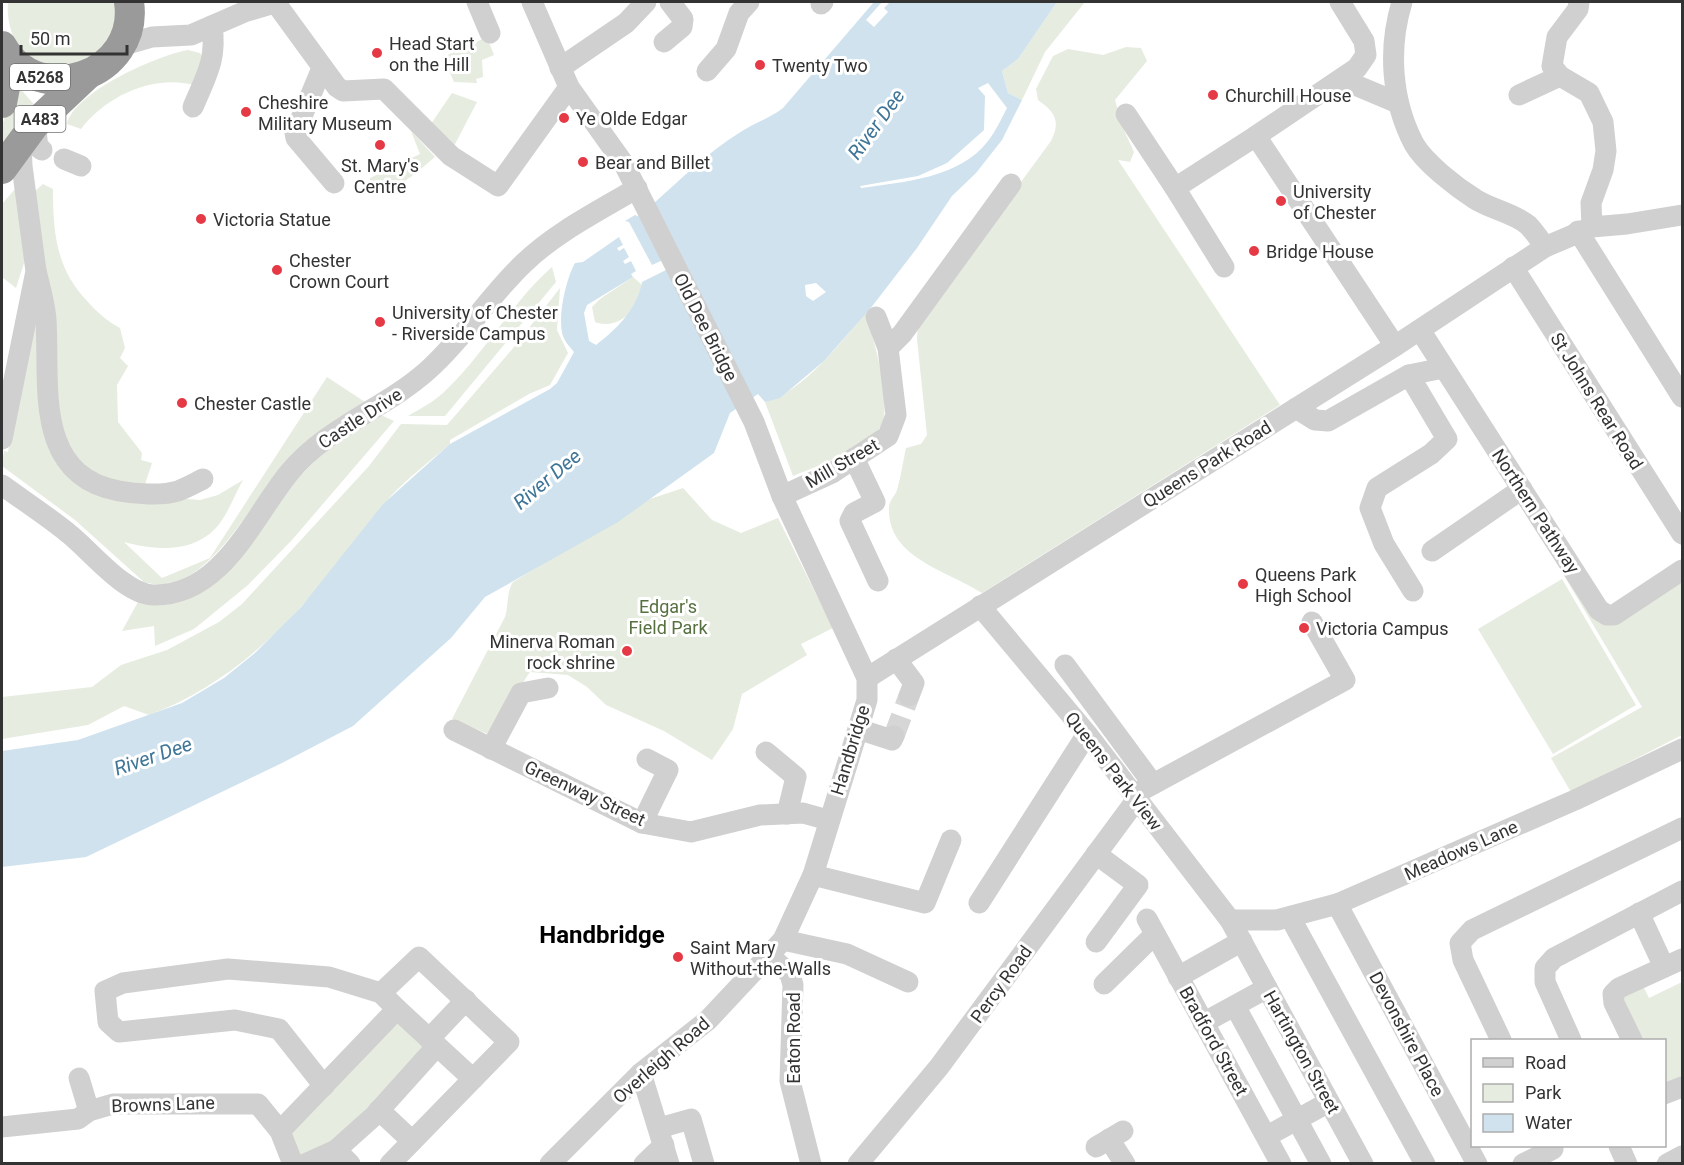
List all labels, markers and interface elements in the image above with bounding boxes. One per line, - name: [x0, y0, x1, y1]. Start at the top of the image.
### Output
- scale bar: [21, 18, 128, 56]
- text: 50 m: [30, 28, 70, 49]
- place label: Head Start on the Hill: [389, 33, 475, 75]
- marker: Head Start on the Hill: [370, 46, 384, 60]
- place label: Twenty Two: [772, 55, 868, 76]
- marker: Twenty Two: [753, 58, 767, 72]
- road number: A5268: [10, 64, 70, 90]
- water label: River Dee: [842, 84, 910, 164]
- place label: Churchill House: [1225, 85, 1351, 106]
- marker: Churchill House: [1206, 88, 1220, 102]
- place label: Cheshire Military Museum: [258, 92, 392, 134]
- marker: Cheshire Military Museum: [239, 105, 253, 119]
- road number: A483: [15, 106, 66, 132]
- place label: Ye Olde Edgar: [576, 108, 687, 129]
- marker: Ye Olde Edgar: [557, 111, 571, 125]
- marker: St. Mary's Centre: [373, 138, 387, 152]
- place label: Bear and Billet: [595, 152, 710, 173]
- place label: St. Mary's Centre: [341, 155, 419, 197]
- marker: Bear and Billet: [576, 155, 590, 169]
- place label: University of Chester: [1293, 181, 1376, 223]
- marker: University of Chester: [1274, 194, 1288, 208]
- place label: Victoria Statue: [213, 209, 331, 230]
- marker: Victoria Statue: [194, 212, 208, 226]
- place label: Bridge House: [1266, 241, 1374, 262]
- marker: Bridge House: [1247, 244, 1261, 258]
- place label: Chester Crown Court: [289, 250, 389, 292]
- marker: Chester Crown Court: [270, 263, 284, 277]
- street label: Old Dee Bridge: [670, 270, 742, 384]
- place label: University of Chester - Riverside Campus: [392, 302, 558, 344]
- marker: University of Chester - Riverside Campus: [373, 315, 387, 329]
- street label: St Johns Rear Road: [1546, 329, 1648, 473]
- street label: Castle Drive: [314, 383, 406, 453]
- place label: Chester Castle: [194, 393, 311, 414]
- marker: Chester Castle: [175, 396, 189, 410]
- street label: Queens Park Road: [1139, 416, 1275, 512]
- street label: Mill Street: [802, 434, 882, 492]
- water label: River Dee: [508, 444, 586, 514]
- street label: Northern Pathway: [1488, 445, 1584, 578]
- place label: Queens Park High School: [1255, 564, 1357, 606]
- marker: Queens Park High School: [1236, 577, 1250, 591]
- park label: Edgar's Field Park: [628, 596, 708, 638]
- place label: Victoria Campus: [1316, 618, 1449, 639]
- marker: Victoria Campus: [1297, 621, 1311, 635]
- place label: Minerva Roman rock shrine: [489, 631, 615, 673]
- marker: Minerva Roman rock shrine: [620, 644, 634, 658]
- street label: Handbridge: [826, 702, 874, 798]
- street label: Queens Park View: [1061, 708, 1167, 835]
- water label: River Dee: [111, 731, 195, 781]
- street label: Greenway Street: [521, 756, 649, 830]
- street label: Meadows Lane: [1401, 816, 1521, 884]
- district label: Handbridge: [539, 921, 665, 949]
- place label: Saint Mary Without-the-Walls: [690, 937, 831, 979]
- street label: Percy Road: [966, 941, 1036, 1027]
- marker: Saint Mary Without-the-Walls: [671, 950, 685, 964]
- street label: Devonshire Place: [1365, 968, 1449, 1100]
- street label: Bradford Street: [1175, 983, 1253, 1099]
- street label: Hartington Street: [1260, 987, 1345, 1117]
- street label: Eaton Road: [783, 992, 804, 1084]
- street label: Overleigh Road: [609, 1012, 713, 1108]
- legend: [1471, 1039, 1666, 1147]
- text: Road: [1525, 1052, 1566, 1073]
- text: Park: [1525, 1082, 1562, 1103]
- street label: Browns Lane: [111, 1092, 215, 1116]
- text: Water: [1525, 1112, 1572, 1133]

